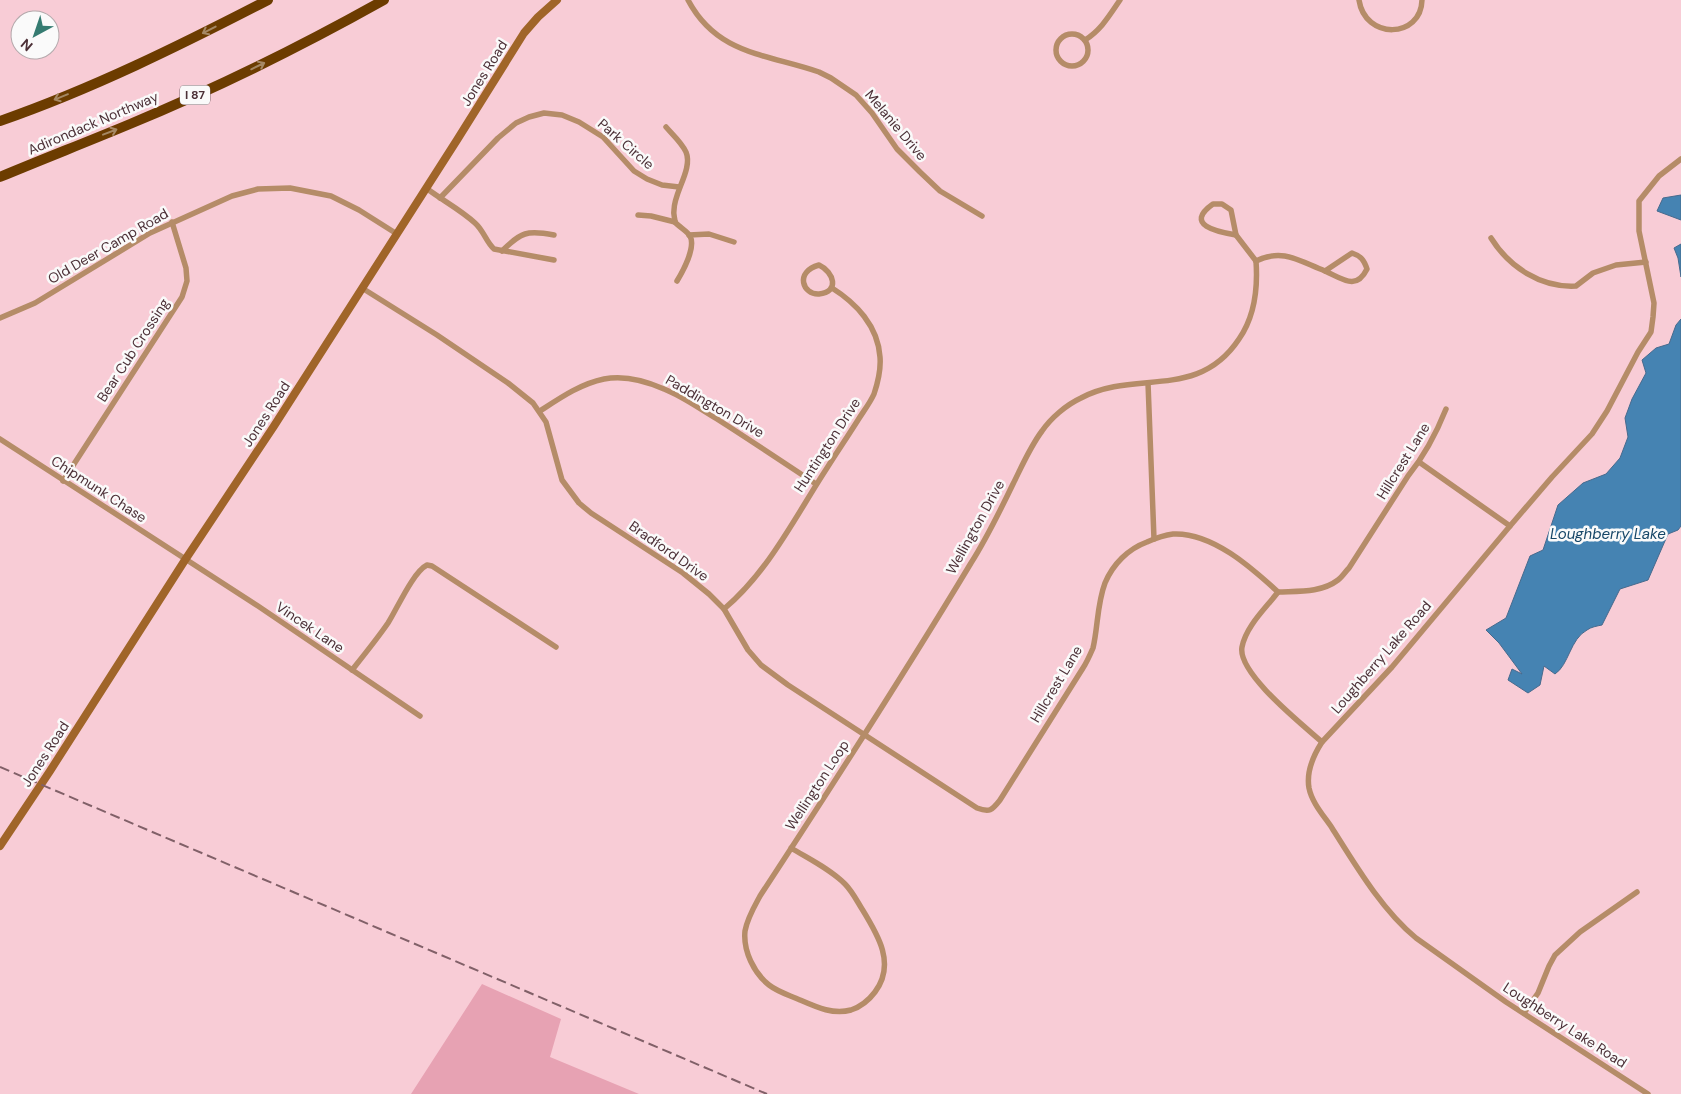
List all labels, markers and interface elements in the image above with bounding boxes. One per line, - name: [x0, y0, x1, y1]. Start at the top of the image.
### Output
- north arrow: [10, 10, 60, 60]
- one-way arrow: [202, 26, 217, 35]
- text: N: [17, 35, 36, 55]
- street label: Jones Road: [457, 37, 511, 109]
- one-way arrow: [250, 61, 265, 70]
- road number: I 87: [180, 86, 210, 104]
- street label: Melanie Drive: [861, 86, 931, 164]
- street label: Adirondack Northway: [25, 87, 161, 159]
- one-way arrow: [54, 93, 69, 103]
- street label: Park Circle: [594, 115, 658, 173]
- one-way arrow: [102, 127, 117, 136]
- street label: Old Deer Camp Road: [45, 204, 171, 288]
- street label: Bear Cub Crossing: [93, 295, 173, 405]
- street label: Paddington Drive: [663, 371, 767, 441]
- street label: Jones Road: [238, 378, 294, 450]
- street label: Huntington Drive: [790, 394, 864, 496]
- street label: Hillcrest Lane: [1372, 419, 1434, 503]
- street label: Chipmunk Chase: [48, 451, 150, 527]
- street label: Wellington Drive: [942, 477, 1008, 577]
- street label: Bradford Drive: [626, 517, 712, 585]
- water label: Loughberry Lake: [1550, 524, 1666, 544]
- street label: Loughberry Lake Road: [1327, 597, 1435, 717]
- street label: Vincek Lane: [272, 598, 348, 656]
- street label: Hillcrest Lane: [1026, 642, 1086, 726]
- street label: Jones Road: [17, 718, 73, 790]
- street label: Wellington Loop: [781, 736, 853, 834]
- street label: Loughberry Lake Road: [1500, 978, 1630, 1072]

